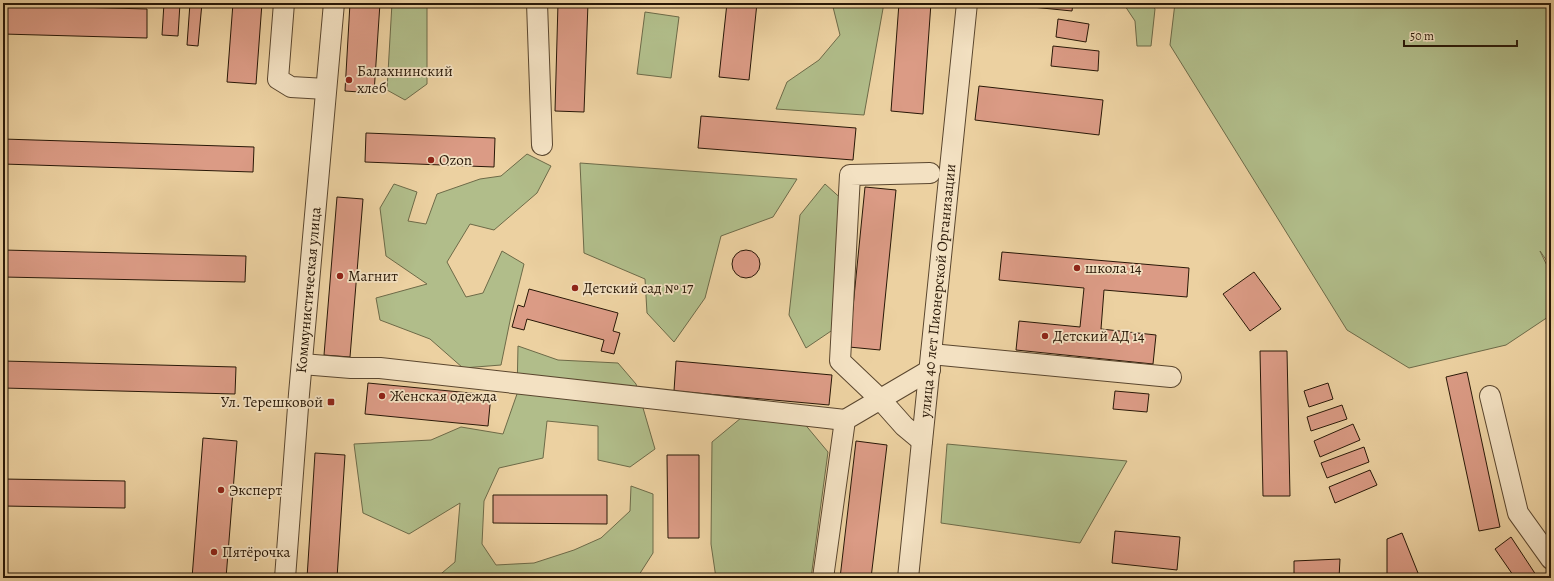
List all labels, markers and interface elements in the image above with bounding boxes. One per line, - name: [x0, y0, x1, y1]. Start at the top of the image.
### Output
- scale bar: [1404, 22, 1517, 48]
- text: 50 m: [1410, 28, 1434, 44]
- place label: Балахнинский хлеб: [357, 61, 453, 98]
- marker: Балахнинский хлеб: [344, 75, 354, 85]
- place label: Ozon: [439, 150, 472, 170]
- marker: Ozon: [426, 155, 436, 165]
- street label: улица 40 лет Пионерской Организации: [914, 162, 960, 419]
- street label: Коммунистическая улица: [291, 206, 326, 374]
- place label: школа 14: [1085, 258, 1142, 278]
- marker: школа 14: [1072, 263, 1082, 273]
- place label: Магнит: [348, 266, 398, 286]
- marker: Магнит: [335, 271, 345, 281]
- place label: Детский сад № 17: [583, 278, 694, 298]
- marker: Детский сад № 17: [570, 283, 580, 293]
- place label: Детский АД 14: [1053, 326, 1145, 346]
- marker: Детский АД 14: [1040, 331, 1050, 341]
- place label: Женская одежда: [390, 386, 497, 406]
- marker: Женская одежда: [377, 391, 387, 401]
- place label: Ул. Терешковой: [221, 392, 323, 412]
- marker: Ул. Терешковой: [326, 397, 336, 407]
- place label: Эксперт: [229, 480, 282, 500]
- marker: Эксперт: [216, 485, 226, 495]
- place label: Пятёрочка: [222, 542, 291, 562]
- marker: Пятёрочка: [209, 547, 219, 557]

